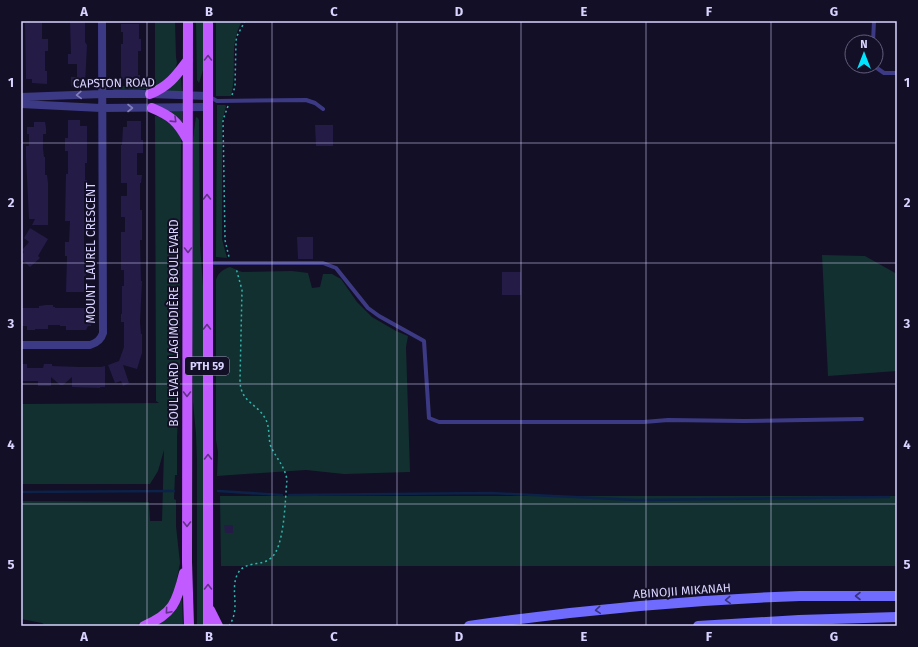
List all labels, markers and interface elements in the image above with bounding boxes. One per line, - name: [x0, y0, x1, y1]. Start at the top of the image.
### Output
- text: A: [79, 4, 88, 19]
- text: B: [205, 4, 213, 19]
- text: C: [330, 4, 338, 19]
- text: D: [455, 4, 464, 19]
- text: E: [581, 4, 588, 19]
- text: F: [706, 4, 713, 19]
- text: G: [830, 4, 838, 19]
- north arrow: [844, 34, 884, 74]
- text: N: [860, 38, 868, 51]
- one-way arrow: [204, 55, 212, 61]
- text: 1: [8, 75, 14, 90]
- street label: CAPSTON ROAD: [73, 75, 155, 91]
- text: 1: [904, 75, 910, 90]
- one-way arrow: [76, 91, 82, 99]
- one-way arrow: [127, 104, 133, 112]
- one-way arrow: [169, 116, 177, 123]
- street label: MOUNT LAUREL CRESCENT: [84, 182, 98, 323]
- one-way arrow: [203, 194, 211, 200]
- text: 2: [8, 195, 15, 210]
- text: 2: [904, 195, 911, 210]
- street label: BOULEVARD LAGIMODIÈRE BOULEVARD: [166, 219, 181, 427]
- one-way arrow: [184, 247, 192, 253]
- text: 3: [7, 316, 15, 331]
- text: 3: [903, 316, 911, 331]
- one-way arrow: [203, 324, 211, 330]
- road number: PTH 59: [185, 357, 229, 375]
- one-way arrow: [183, 391, 191, 397]
- text: 4: [7, 437, 15, 452]
- text: 4: [903, 437, 911, 452]
- one-way arrow: [204, 454, 212, 460]
- one-way arrow: [183, 521, 191, 527]
- text: 5: [8, 557, 15, 572]
- text: 5: [904, 557, 911, 572]
- street label: ABINOJII MIKANAH: [633, 581, 731, 601]
- one-way arrow: [204, 584, 212, 590]
- one-way arrow: [855, 592, 861, 600]
- one-way arrow: [725, 596, 731, 605]
- one-way arrow: [595, 605, 602, 614]
- one-way arrow: [166, 606, 173, 613]
- text: A: [79, 629, 88, 644]
- text: B: [205, 629, 213, 644]
- text: C: [330, 629, 338, 644]
- text: D: [455, 629, 464, 644]
- text: E: [581, 629, 588, 644]
- text: F: [706, 629, 713, 644]
- text: G: [830, 629, 838, 644]

